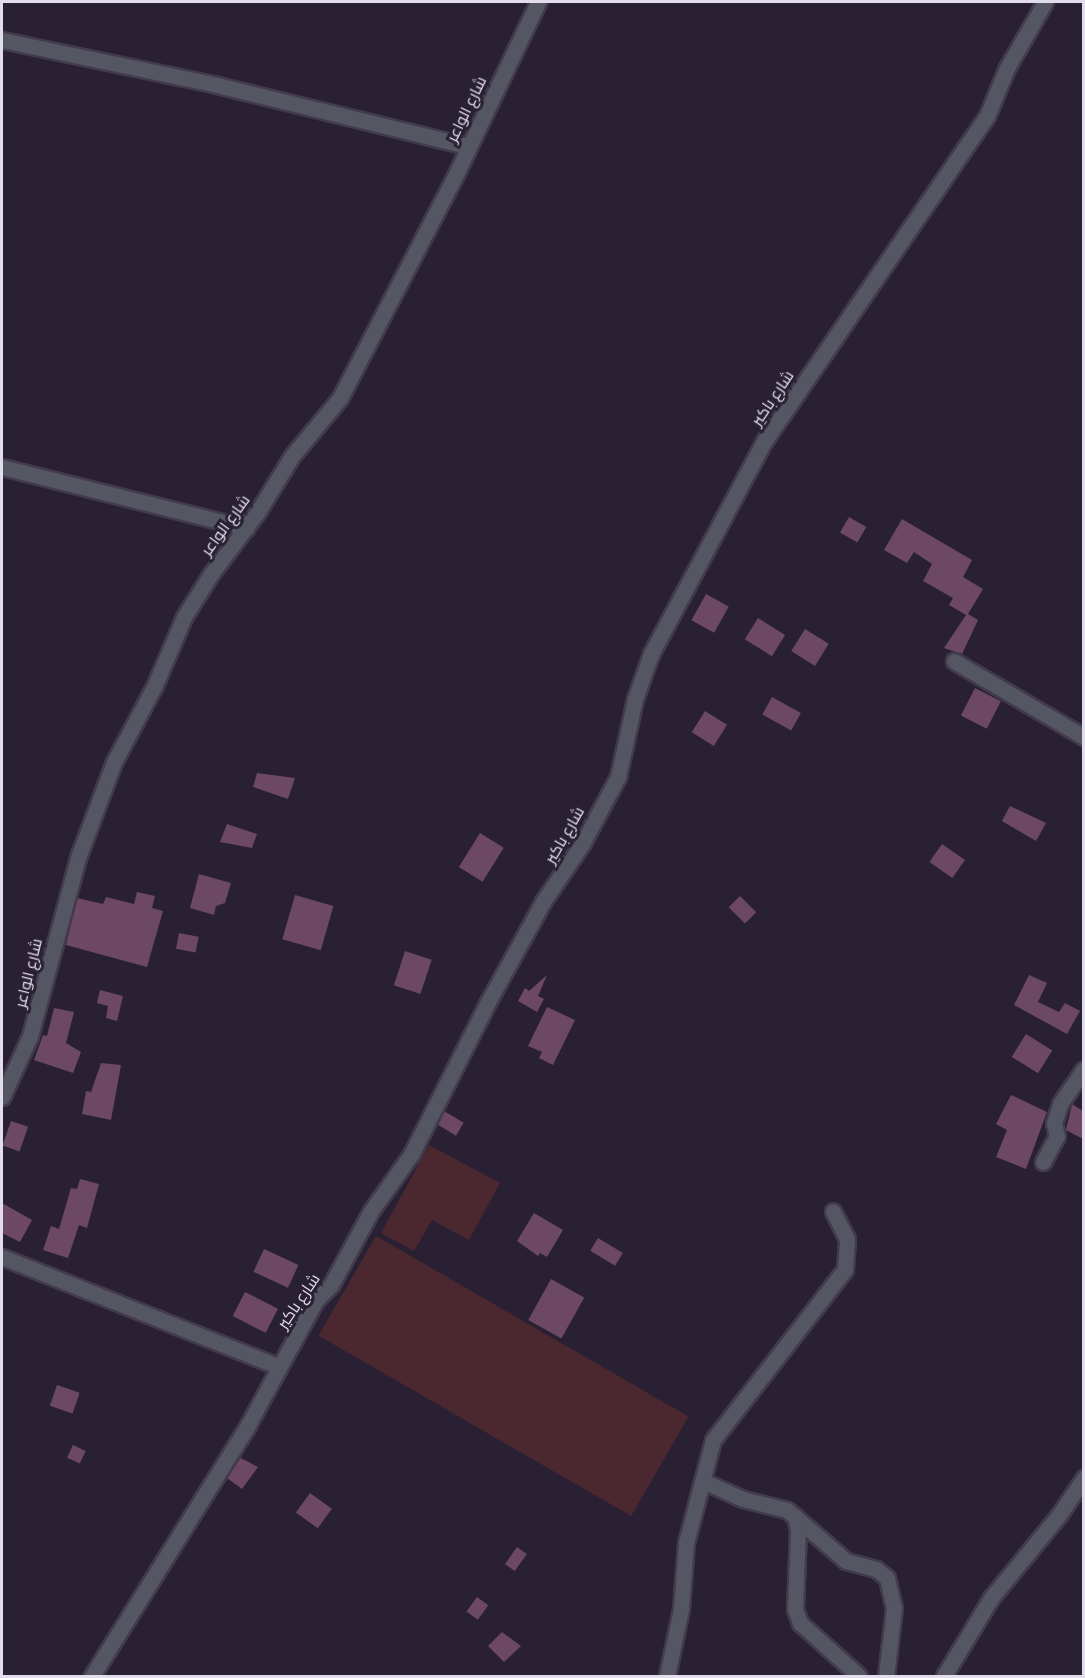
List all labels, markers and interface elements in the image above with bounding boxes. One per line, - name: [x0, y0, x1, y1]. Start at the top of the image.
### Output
- street label: شارع الواعر: [442, 73, 490, 145]
- street label: شارع باكير: [747, 367, 797, 429]
- street label: شارع الواعر: [196, 491, 254, 559]
- street label: شارع باكير: [540, 803, 588, 867]
- street label: شارع الواعر: [10, 936, 46, 1010]
- street label: شارع باكير: [273, 1270, 323, 1332]

